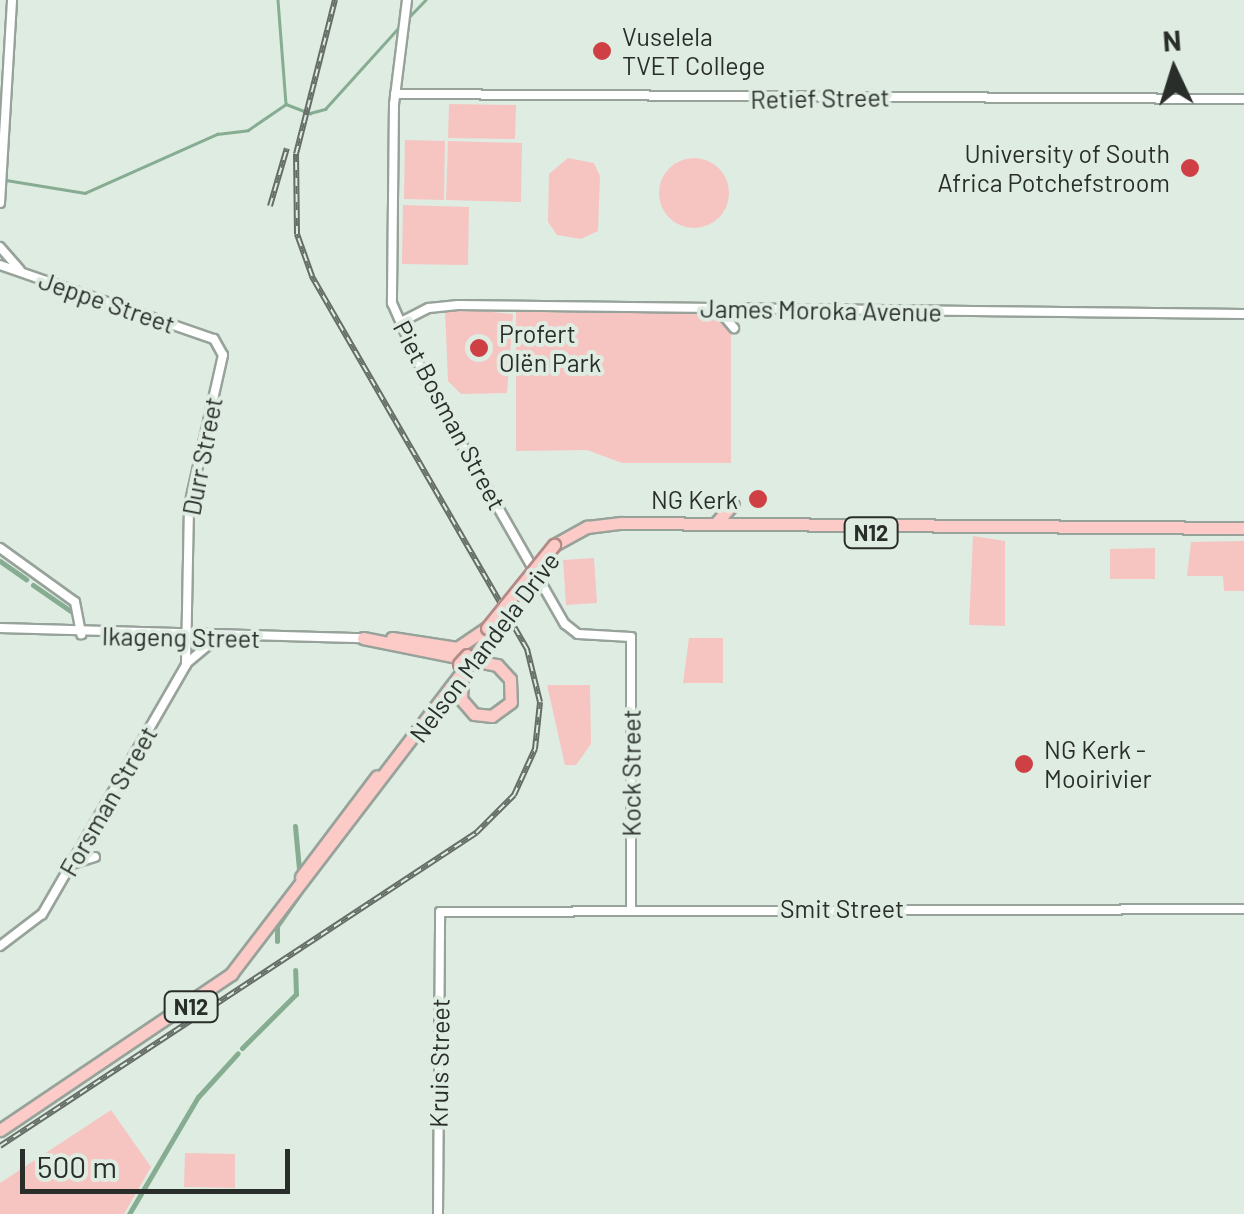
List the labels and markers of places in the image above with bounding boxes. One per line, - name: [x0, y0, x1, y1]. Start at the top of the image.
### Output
- place label: Vuselela TVET College: [622, 22, 765, 81]
- marker: Vuselela TVET College: [591, 40, 613, 62]
- place label: University of South Africa Potchefstroom: [938, 139, 1170, 198]
- marker: University of South Africa Potchefstroom: [1179, 157, 1201, 179]
- place label: Profert Olën Park: [499, 319, 601, 378]
- marker: Profert Olën Park: [468, 337, 490, 359]
- place label: NG Kerk: [651, 484, 738, 514]
- marker: NG Kerk: [747, 488, 769, 510]
- place label: NG Kerk - Mooirivier: [1044, 735, 1152, 794]
- marker: NG Kerk - Mooirivier: [1013, 753, 1035, 775]

